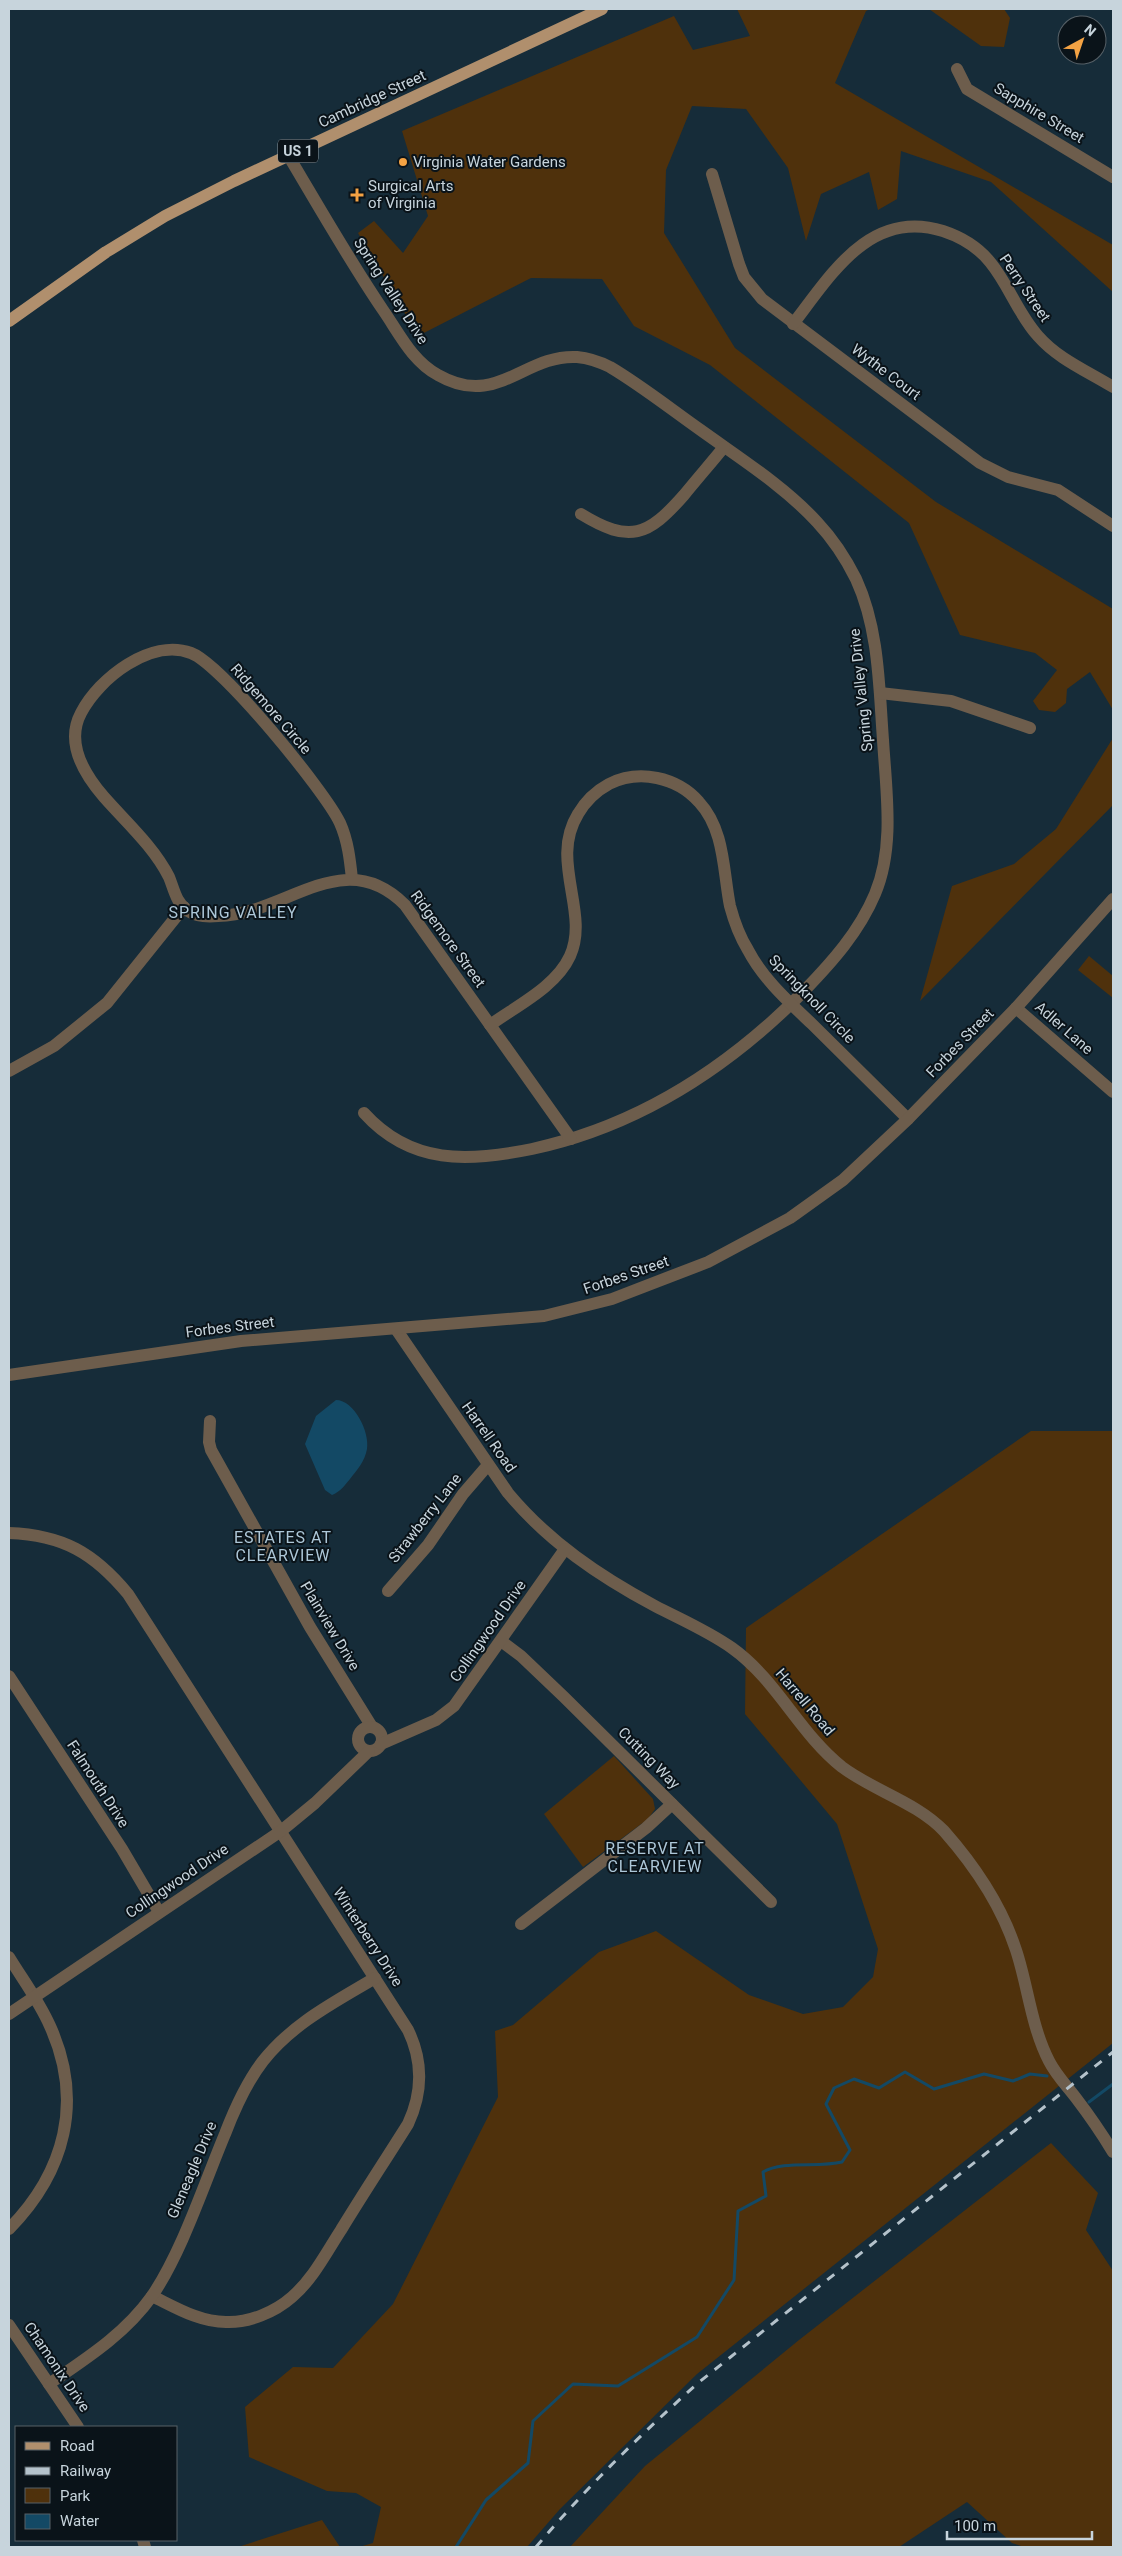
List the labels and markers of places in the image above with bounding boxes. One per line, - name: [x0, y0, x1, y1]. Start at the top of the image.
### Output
- place label: Virginia Water Gardens: [413, 153, 566, 171]
- marker: Virginia Water Gardens: [397, 156, 409, 168]
- place label: Surgical Arts of Virginia: [368, 177, 453, 212]
- marker: Surgical Arts of Virginia: [350, 188, 364, 202]

